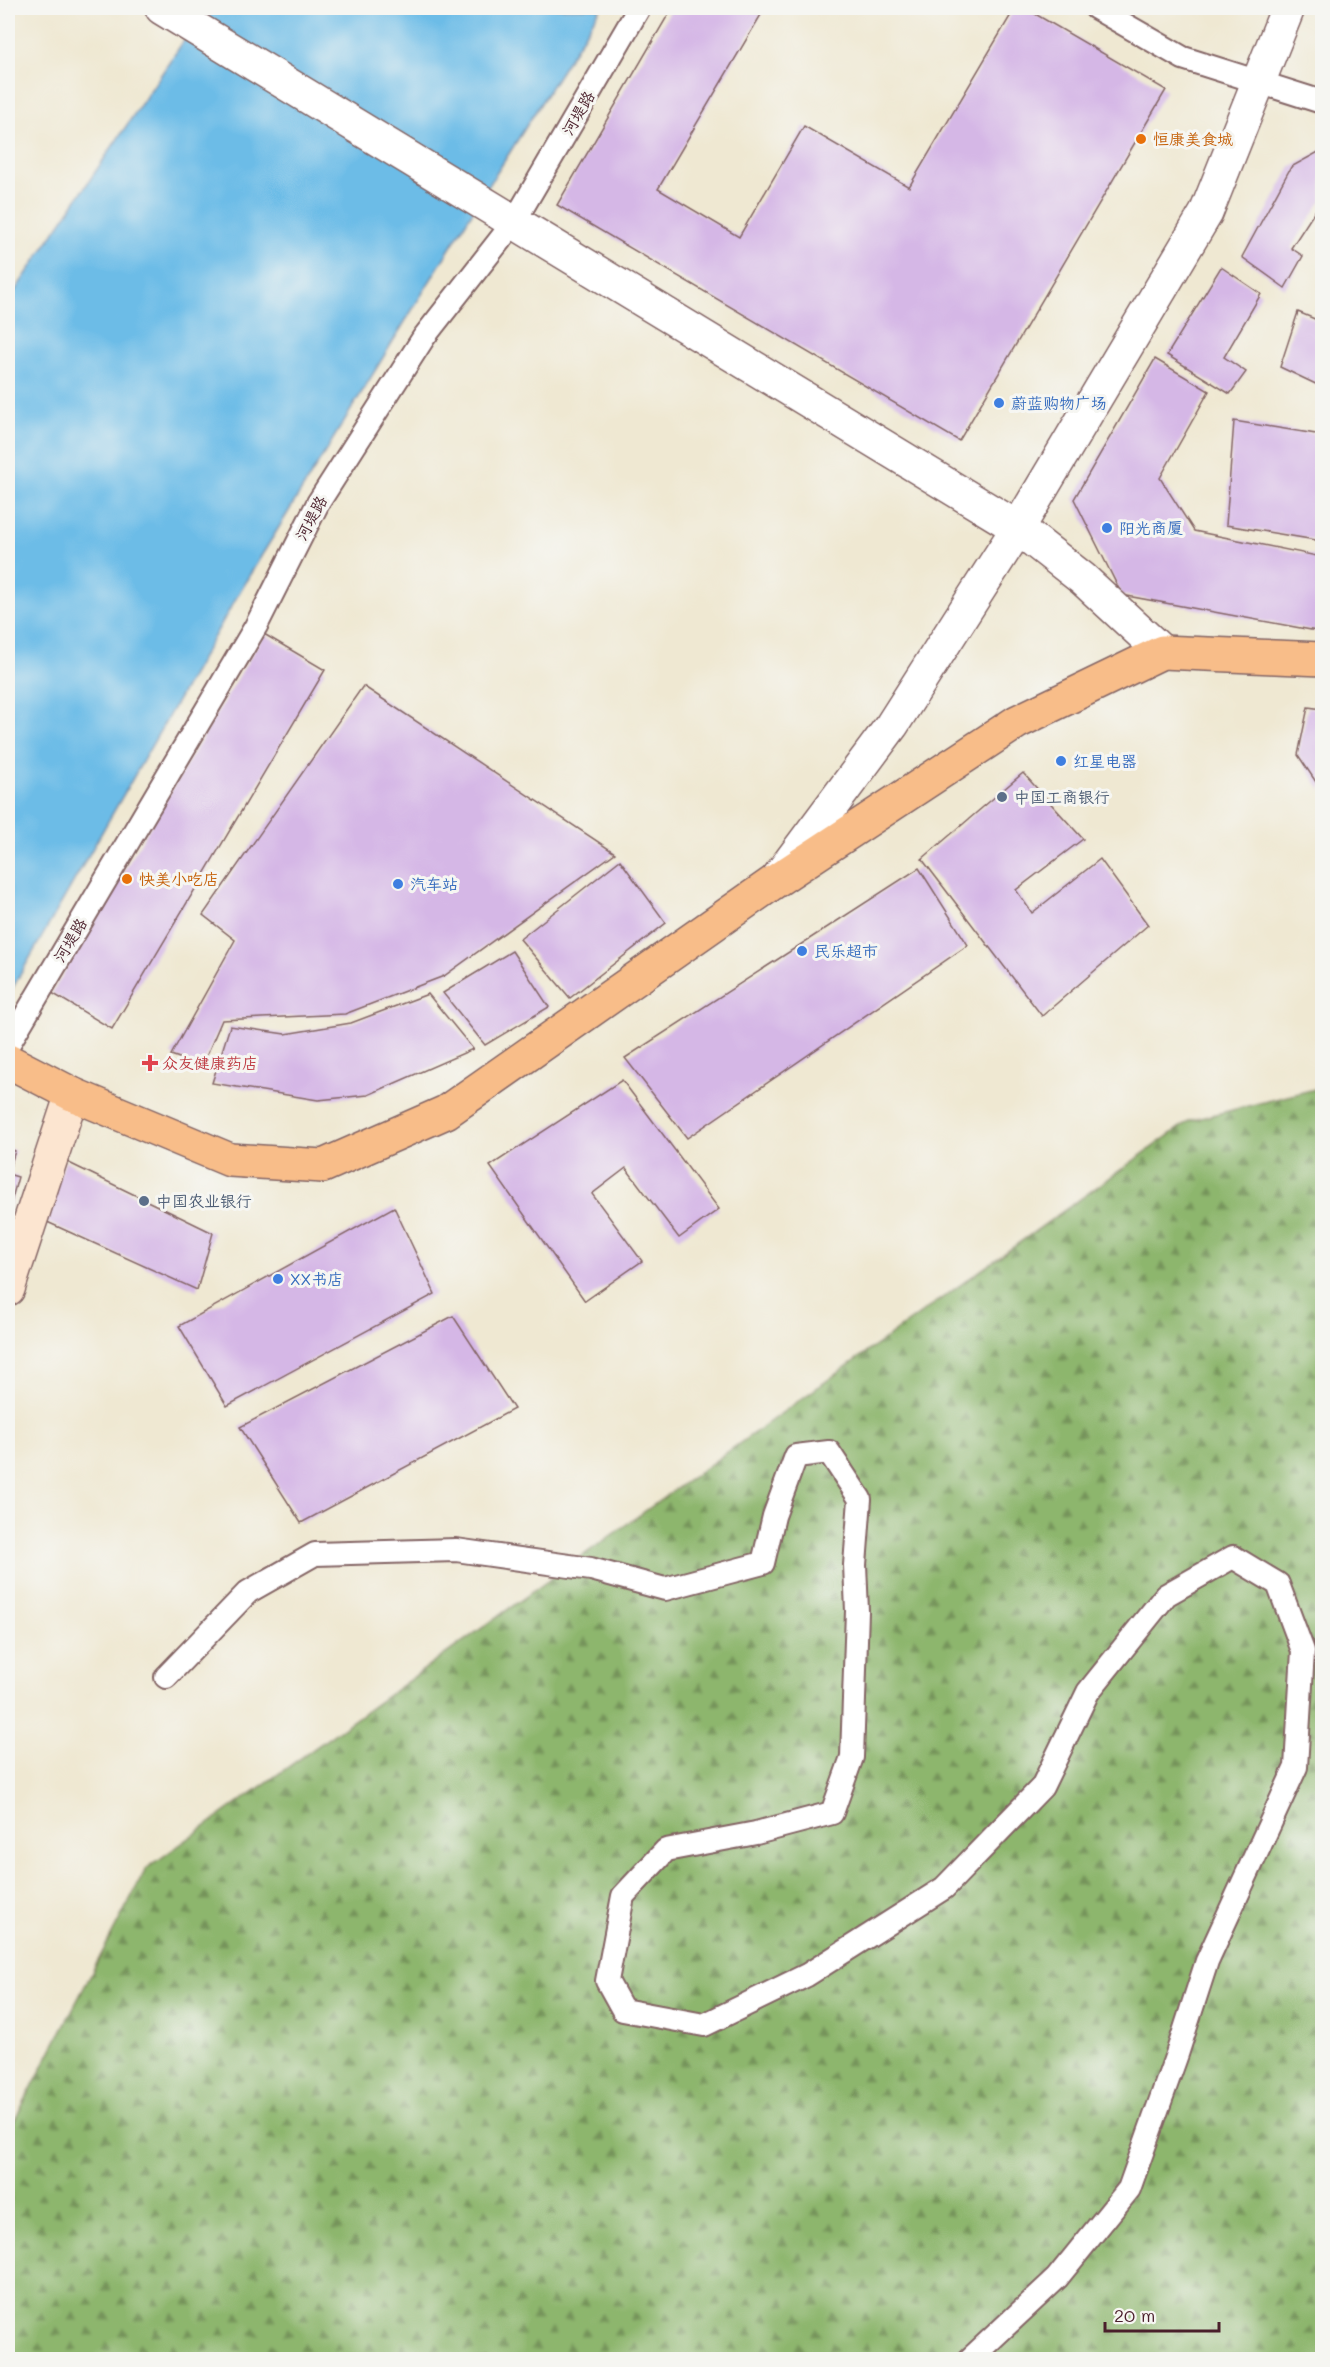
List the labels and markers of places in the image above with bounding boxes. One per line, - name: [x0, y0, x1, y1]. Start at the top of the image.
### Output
- place label: 恒康美食城: [1153, 128, 1233, 149]
- marker: 恒康美食城: [1134, 132, 1148, 146]
- place label: 蔚蓝购物广场: [1011, 392, 1107, 413]
- marker: 蔚蓝购物广场: [992, 396, 1006, 410]
- place label: 阳光商厦: [1119, 517, 1183, 538]
- marker: 阳光商厦: [1100, 521, 1114, 535]
- place label: 红星电器: [1073, 750, 1137, 771]
- marker: 红星电器: [1054, 754, 1068, 768]
- place label: 中国工商银行: [1014, 786, 1110, 807]
- marker: 中国工商银行: [995, 790, 1009, 804]
- place label: 快美小吃店: [139, 868, 219, 889]
- marker: 快美小吃店: [120, 872, 134, 886]
- place label: 汽车站: [410, 873, 458, 894]
- marker: 汽车站: [391, 877, 405, 891]
- place label: 民乐超市: [814, 940, 878, 961]
- marker: 民乐超市: [795, 944, 809, 958]
- place label: 众友健康药店: [162, 1052, 258, 1073]
- marker: 众友健康药店: [143, 1056, 157, 1070]
- place label: 中国农业银行: [156, 1190, 252, 1211]
- marker: 中国农业银行: [137, 1194, 151, 1208]
- place label: XX书店: [290, 1268, 343, 1289]
- marker: XX书店: [271, 1272, 285, 1286]

